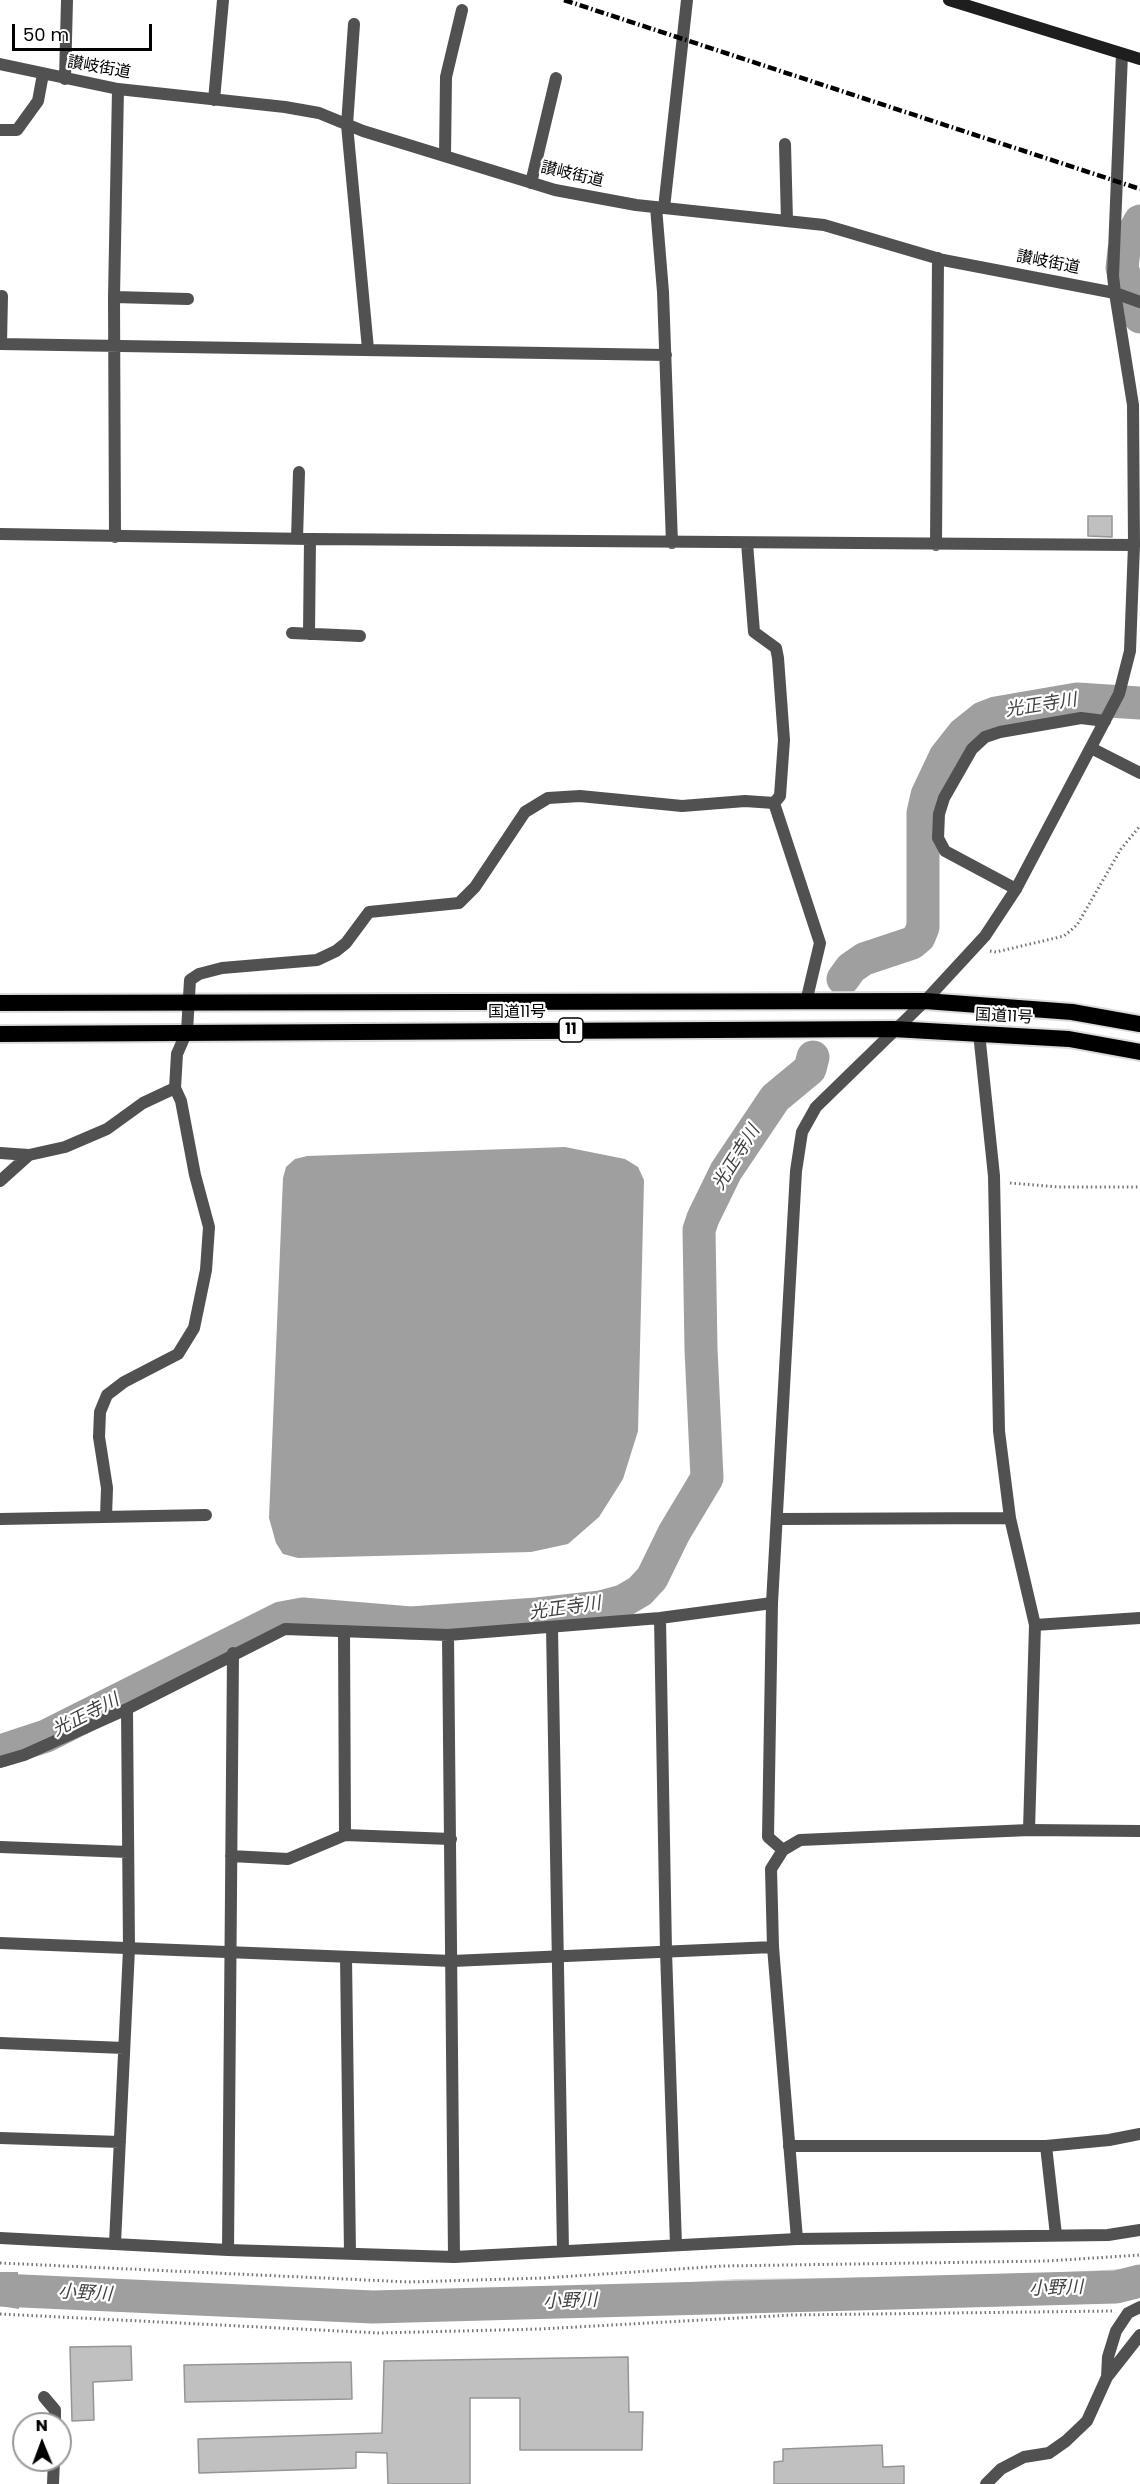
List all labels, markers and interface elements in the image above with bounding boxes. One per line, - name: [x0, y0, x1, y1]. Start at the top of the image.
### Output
- scale bar: [15, 12, 154, 50]
- text: 50 m: [23, 22, 69, 47]
- street label: 讃岐街道: [66, 53, 132, 83]
- street label: 讃岐街道: [539, 158, 605, 192]
- street label: 讃岐街道: [1015, 247, 1081, 279]
- water label: 光正寺川: [1004, 690, 1078, 722]
- street label: 国道11号: [488, 1003, 546, 1023]
- street label: 国道11号: [974, 1006, 1034, 1028]
- road number: 11: [559, 1018, 583, 1042]
- water label: 光正寺川: [709, 1122, 765, 1194]
- water label: 光正寺川: [528, 1593, 602, 1625]
- water label: 光正寺川: [49, 1690, 123, 1742]
- water label: 小野川: [1029, 2277, 1083, 2301]
- water label: 小野川: [57, 2282, 113, 2306]
- water label: 小野川: [543, 2290, 597, 2314]
- north arrow: [12, 2412, 72, 2472]
- text: N: [35, 2414, 48, 2437]

